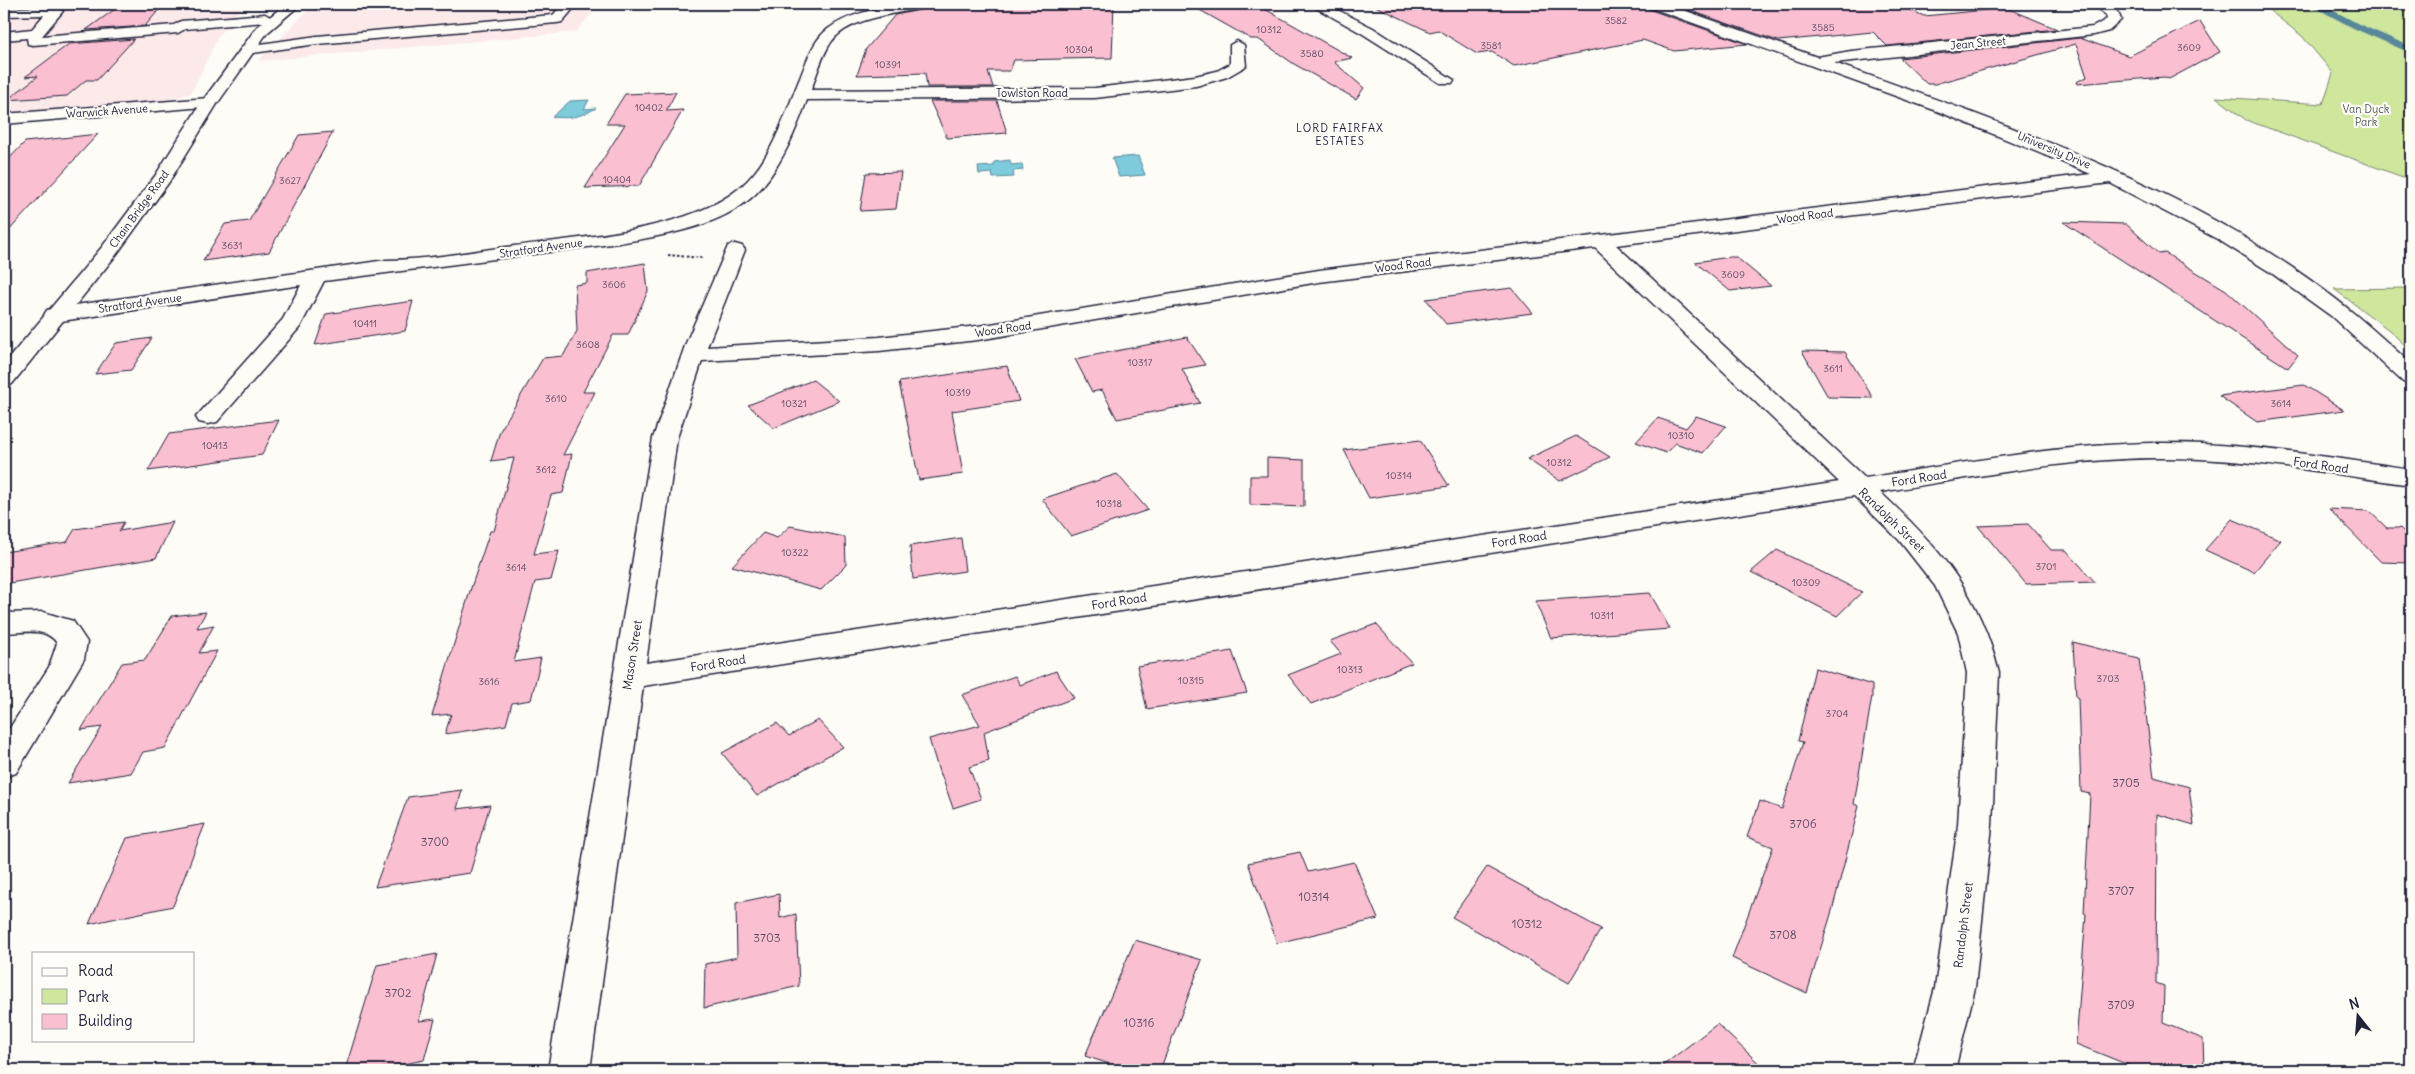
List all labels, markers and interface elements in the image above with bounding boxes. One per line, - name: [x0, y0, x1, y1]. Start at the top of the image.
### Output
- house number: 3582: [1605, 14, 1628, 27]
- house number: 3585: [1812, 21, 1835, 34]
- house number: 10312: [1256, 23, 1282, 36]
- street label: Jean Street: [1949, 34, 2007, 52]
- house number: 3581: [1480, 39, 1502, 52]
- house number: 3609: [2177, 41, 2201, 54]
- house number: 10304: [1065, 43, 1094, 56]
- house number: 3580: [1300, 47, 1324, 60]
- house number: 10391: [875, 58, 901, 71]
- street label: Towlston Road: [996, 86, 1069, 100]
- street label: Warwick Avenue: [66, 101, 149, 121]
- house number: 10402: [635, 101, 664, 114]
- park label: Van Dyck Park: [2343, 102, 2390, 129]
- district label: LORD FAIRFAX ESTATES: [1296, 121, 1384, 148]
- street label: University Drive: [2015, 128, 2093, 172]
- street label: Chain Bridge Road: [106, 167, 172, 250]
- house number: 10404: [603, 173, 632, 186]
- house number: 3627: [279, 174, 301, 187]
- street label: Wood Road: [1776, 206, 1835, 226]
- street label: Stratford Avenue: [498, 235, 584, 261]
- house number: 3631: [222, 239, 243, 252]
- street label: Wood Road: [1374, 255, 1433, 275]
- house number: 3609: [1721, 268, 1745, 281]
- house number: 3606: [602, 278, 626, 291]
- street label: Stratford Avenue: [97, 290, 183, 316]
- house number: 10411: [353, 317, 377, 330]
- street label: Wood Road: [974, 318, 1033, 340]
- house number: 3608: [576, 338, 600, 351]
- house number: 10317: [1128, 356, 1153, 369]
- house number: 3611: [1823, 362, 1843, 375]
- house number: 10319: [945, 386, 971, 399]
- house number: 3610: [545, 392, 567, 405]
- house number: 10321: [781, 397, 807, 410]
- house number: 3614: [2270, 397, 2292, 410]
- house number: 10310: [1668, 429, 1694, 442]
- house number: 10413: [202, 439, 228, 452]
- street label: Ford Road: [2292, 454, 2350, 476]
- house number: 10312: [1546, 456, 1572, 469]
- house number: 3612: [536, 463, 557, 476]
- street label: Ford Road: [1890, 466, 1948, 490]
- house number: 10314: [1386, 469, 1412, 482]
- street label: Randolph Street: [1856, 485, 1928, 555]
- house number: 10318: [1096, 497, 1122, 510]
- street label: Ford Road: [1490, 527, 1548, 551]
- house number: 10322: [781, 546, 809, 559]
- house number: 3701: [2035, 560, 2057, 573]
- house number: 3614: [505, 561, 527, 574]
- house number: 10309: [1792, 576, 1821, 589]
- street label: Ford Road: [1090, 589, 1148, 613]
- house number: 10311: [1590, 609, 1614, 622]
- street label: Mason Street: [619, 619, 645, 691]
- street label: Ford Road: [689, 651, 747, 675]
- house number: 10313: [1337, 663, 1363, 676]
- house number: 3703: [2097, 672, 2120, 685]
- house number: 10315: [1178, 674, 1204, 687]
- house number: 3616: [478, 675, 500, 688]
- house number: 3704: [1826, 707, 1849, 720]
- house number: 3705: [2112, 775, 2140, 790]
- house number: 3706: [1789, 816, 1817, 831]
- house number: 3700: [421, 834, 449, 849]
- street label: Randolph Street: [1950, 881, 1976, 969]
- house number: 3707: [2108, 883, 2134, 898]
- house number: 10314: [1298, 889, 1330, 904]
- house number: 10312: [1512, 916, 1543, 931]
- house number: 3708: [1769, 927, 1797, 942]
- house number: 3703: [753, 930, 781, 945]
- legend: [32, 952, 195, 1042]
- text: Road: [78, 961, 113, 980]
- house number: 3702: [384, 985, 412, 1000]
- text: Park: [78, 987, 109, 1006]
- north arrow: [2332, 992, 2382, 1042]
- text: N: [2347, 994, 2361, 1014]
- house number: 3709: [2107, 997, 2135, 1012]
- text: Building: [78, 1011, 133, 1030]
- house number: 10316: [1123, 1015, 1155, 1030]

